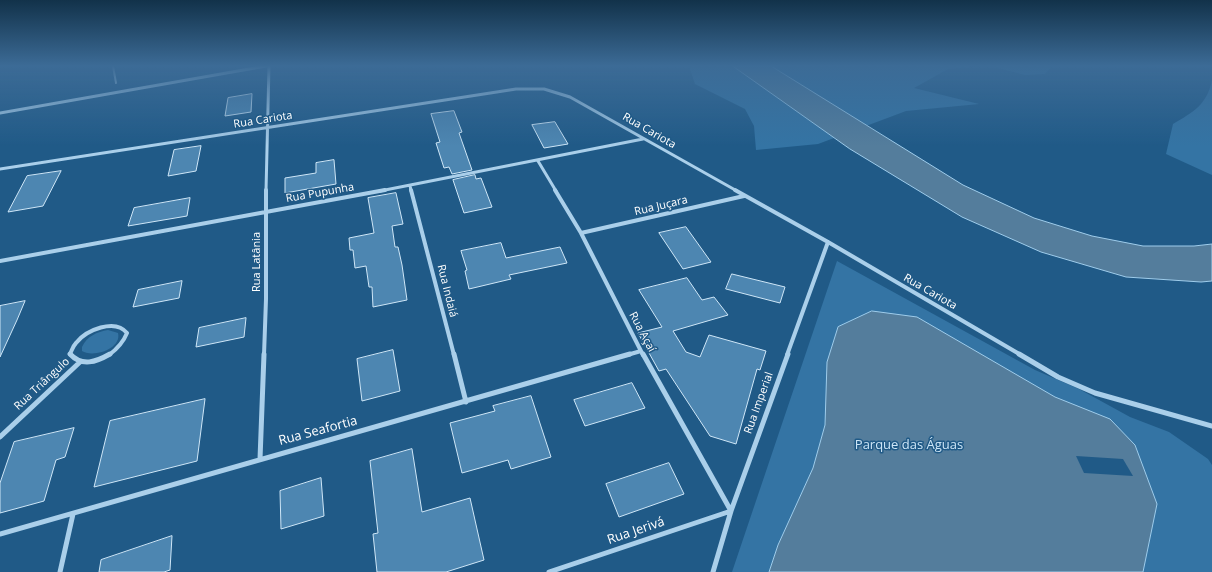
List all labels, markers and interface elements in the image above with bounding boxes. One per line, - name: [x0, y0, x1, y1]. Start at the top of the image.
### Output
- street label: Rua Cariota: [233, 109, 293, 131]
- street label: Rua Cariota: [620, 110, 678, 152]
- street label: Rua Pupunha: [285, 181, 355, 205]
- street label: Rua Juçara: [633, 193, 689, 219]
- street label: Rua Latânia: [250, 232, 264, 292]
- street label: Rua Indaiá: [434, 263, 460, 319]
- street label: Rua Cariota: [901, 271, 959, 313]
- street label: Rua Açaí: [626, 310, 658, 354]
- street label: Rua Triângulo: [12, 355, 72, 413]
- street label: Rua Imperial: [742, 370, 776, 436]
- street label: Rua Seafortia: [277, 413, 359, 449]
- park label: Parque das Águas: [855, 437, 963, 453]
- street label: Rua Jerivá: [605, 514, 667, 548]

